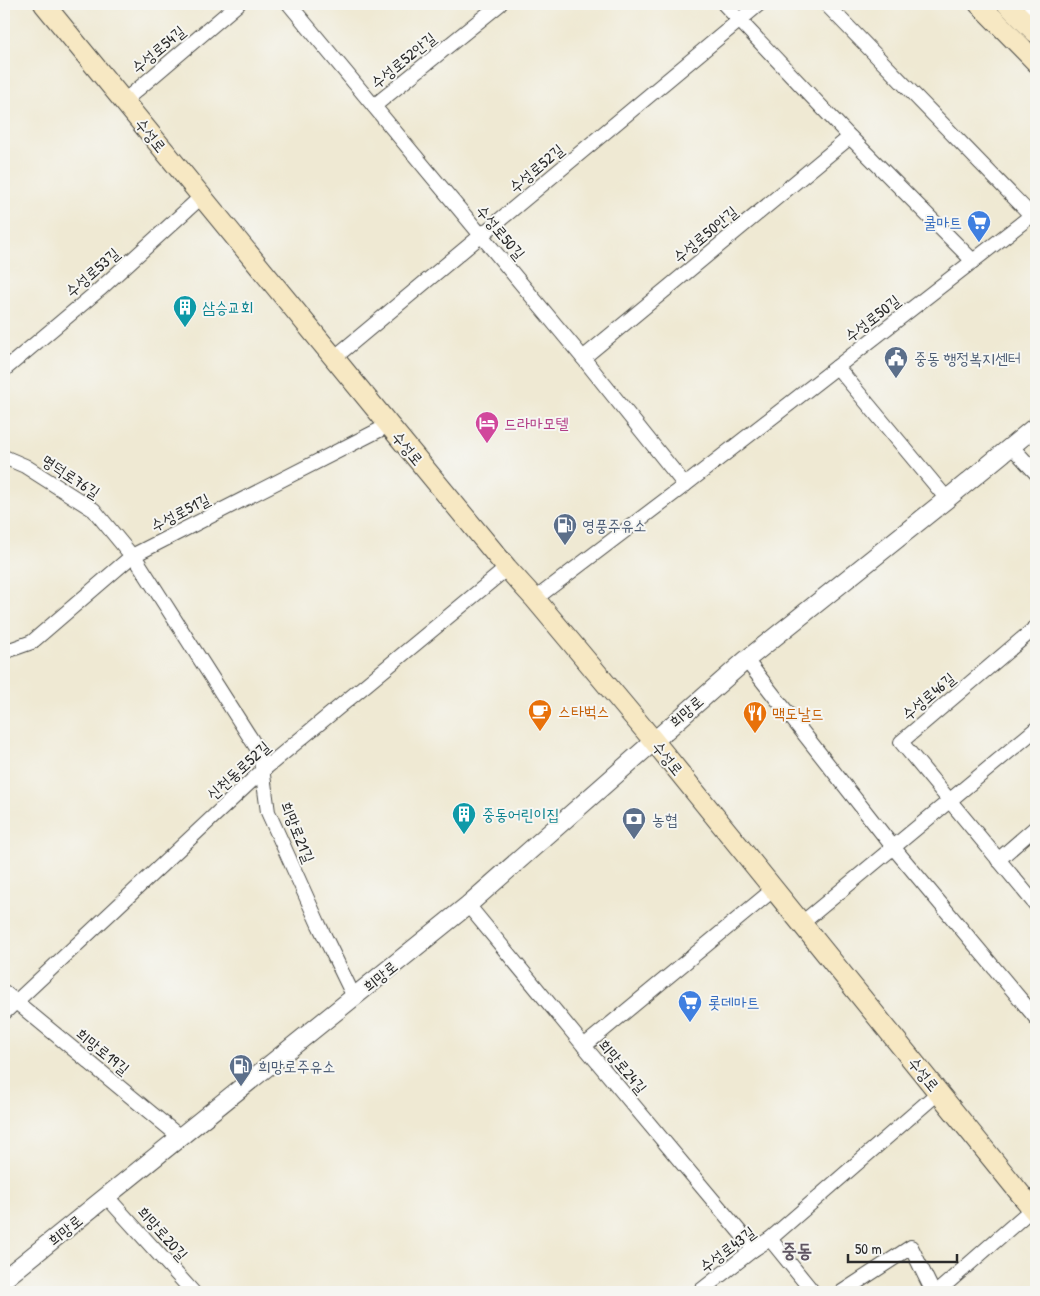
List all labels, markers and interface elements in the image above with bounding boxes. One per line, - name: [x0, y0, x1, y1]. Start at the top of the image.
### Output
- street label: 수성로54길: [126, 20, 190, 78]
- street label: 수성로52안길: [366, 27, 441, 93]
- street label: 수성로: [130, 113, 172, 157]
- street label: 수성로52길: [504, 138, 568, 198]
- street label: 수성로50길: [472, 200, 531, 264]
- street label: 수성로50안길: [668, 200, 742, 268]
- supermarket icon: 쿨마트: [966, 209, 992, 243]
- place label: 쿨마트: [923, 211, 962, 233]
- street label: 수성로53길: [60, 242, 124, 302]
- street label: 수성로50길: [839, 289, 905, 347]
- building icon: 삼승교회: [172, 294, 198, 328]
- place label: 삼승교회: [202, 296, 254, 318]
- public building icon: 중동 행정복지센터: [883, 345, 909, 379]
- place label: 중동 행정복지센터: [914, 347, 1021, 369]
- hotel icon: 드라마모텔: [474, 410, 500, 444]
- place label: 드라마모텔: [504, 412, 569, 434]
- street label: 수성로: [387, 426, 429, 470]
- street label: 명덕로76길: [37, 449, 105, 503]
- street label: 수성로51길: [146, 488, 214, 536]
- fuel station icon: 영풍주유소: [552, 512, 578, 546]
- place label: 영풍주유소: [582, 514, 646, 536]
- street label: 수성로46길: [896, 667, 960, 725]
- street label: 희망로: [664, 690, 708, 732]
- cafe icon: 스타벅스: [527, 698, 553, 732]
- place label: 스타벅스: [558, 700, 610, 722]
- restaurant icon: 맥도날드: [742, 700, 768, 734]
- place label: 맥도날드: [772, 702, 824, 724]
- street label: 신천동로52길: [201, 735, 275, 804]
- street label: 수성로: [647, 736, 689, 780]
- street label: 희망로21길: [276, 798, 320, 866]
- building icon: 중동어린이집: [451, 801, 477, 835]
- place label: 중동어린이집: [482, 803, 559, 825]
- bank icon: 농협: [621, 806, 647, 840]
- place label: 농협: [652, 808, 678, 830]
- street label: 희망로: [358, 955, 402, 997]
- supermarket icon: 롯데마트: [677, 989, 703, 1023]
- place label: 롯데마트: [708, 991, 760, 1013]
- street label: 희망로19길: [72, 1023, 135, 1080]
- street label: 희망로24길: [594, 1034, 652, 1098]
- street label: 수성로: [903, 1052, 945, 1096]
- fuel station icon: 희망로주유소: [228, 1053, 254, 1087]
- place label: 희망로주유소: [258, 1055, 335, 1077]
- street label: 희망로20길: [133, 1201, 193, 1265]
- street label: 희망로: [43, 1209, 87, 1251]
- street label: 수성로43길: [695, 1221, 760, 1277]
- scale bar: [848, 1231, 956, 1263]
- district label: 중동: [782, 1237, 812, 1263]
- text: 50 m: [855, 1238, 882, 1259]

